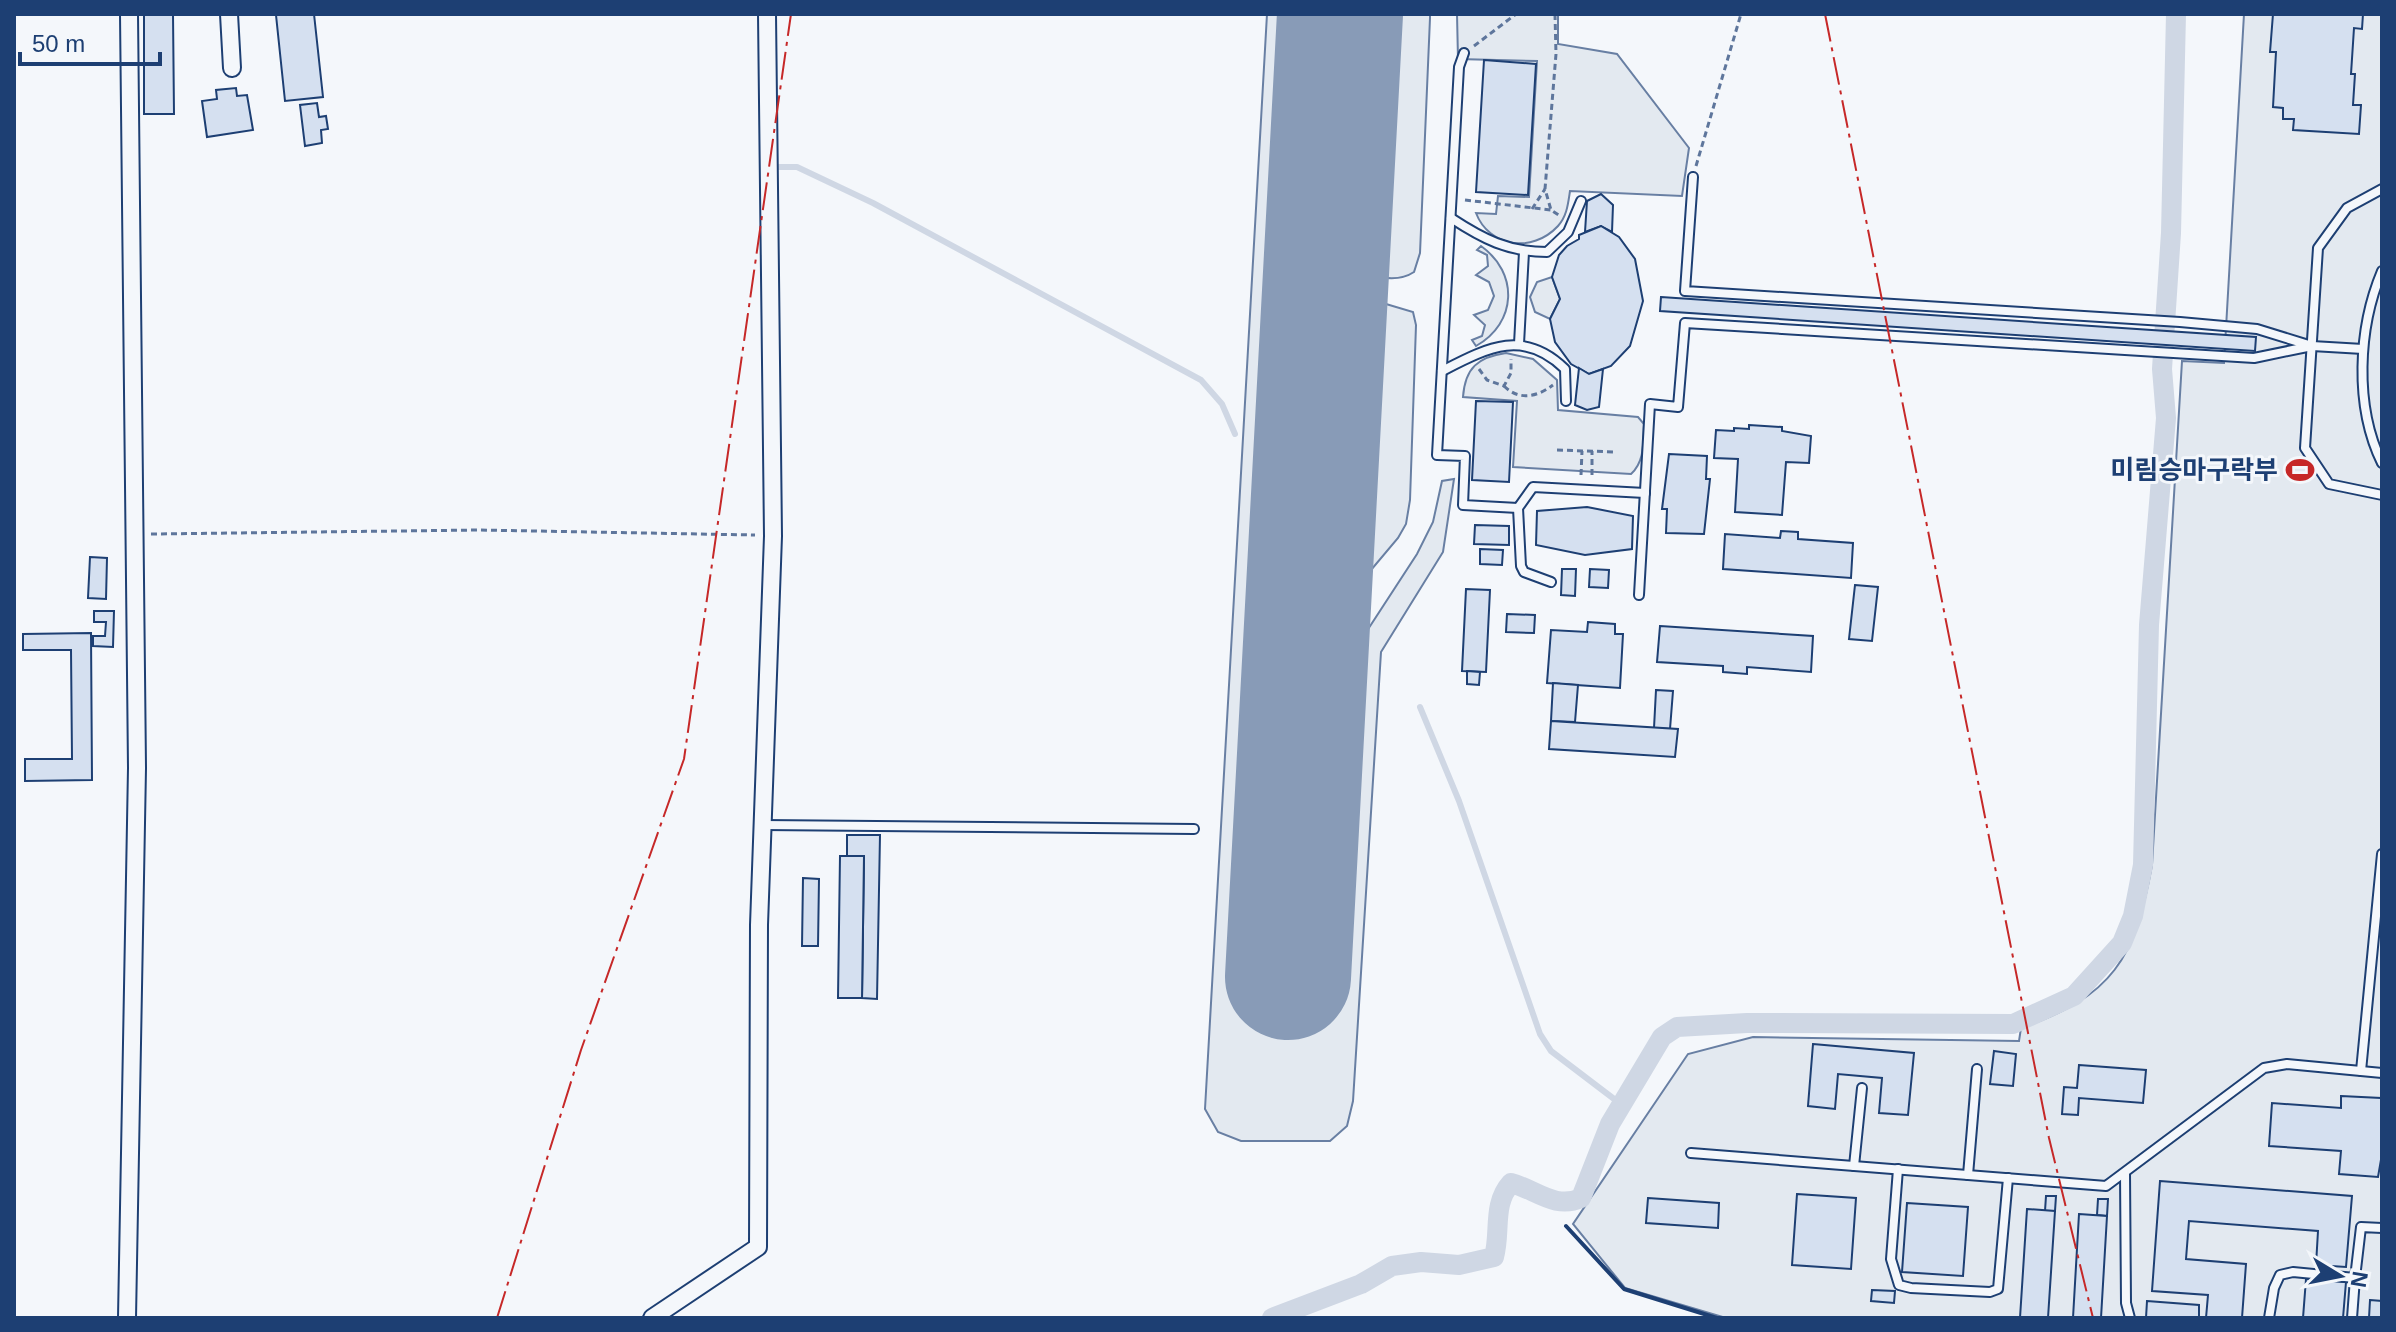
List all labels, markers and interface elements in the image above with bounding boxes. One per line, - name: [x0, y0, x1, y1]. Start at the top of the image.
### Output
- scale bar: [20, 16, 160, 66]
- text: 50 m: [32, 30, 85, 57]
- place label: 미림승마구락부: [2111, 455, 2278, 485]
- sports icon: 미림승마구락부: [2285, 455, 2315, 485]
- north arrow: [2300, 1236, 2380, 1316]
- text: N: [2346, 1269, 2373, 1289]

